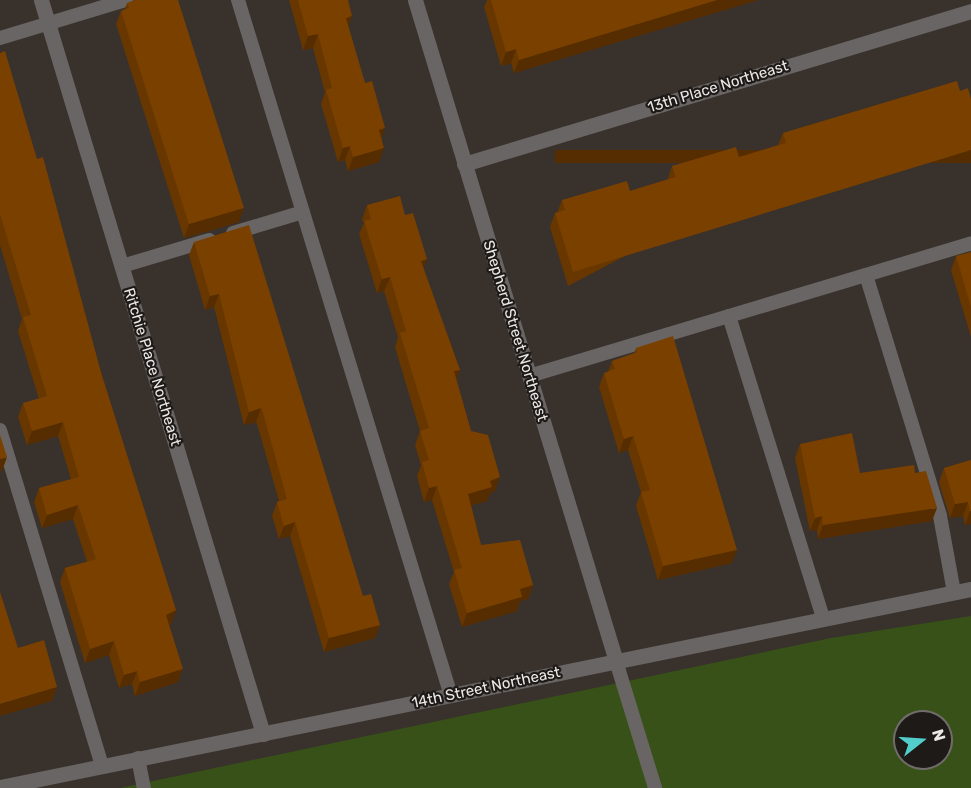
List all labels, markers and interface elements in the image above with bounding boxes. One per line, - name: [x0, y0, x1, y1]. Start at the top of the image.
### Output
- street label: 13th Place Northeast: [646, 57, 790, 117]
- street label: Shepherd Street Northeast: [479, 238, 551, 424]
- street label: Ritchie Place Northeast: [119, 286, 185, 448]
- street label: 14th Street Northeast: [410, 663, 562, 713]
- north arrow: [893, 710, 953, 770]
- text: N: [928, 727, 950, 743]

